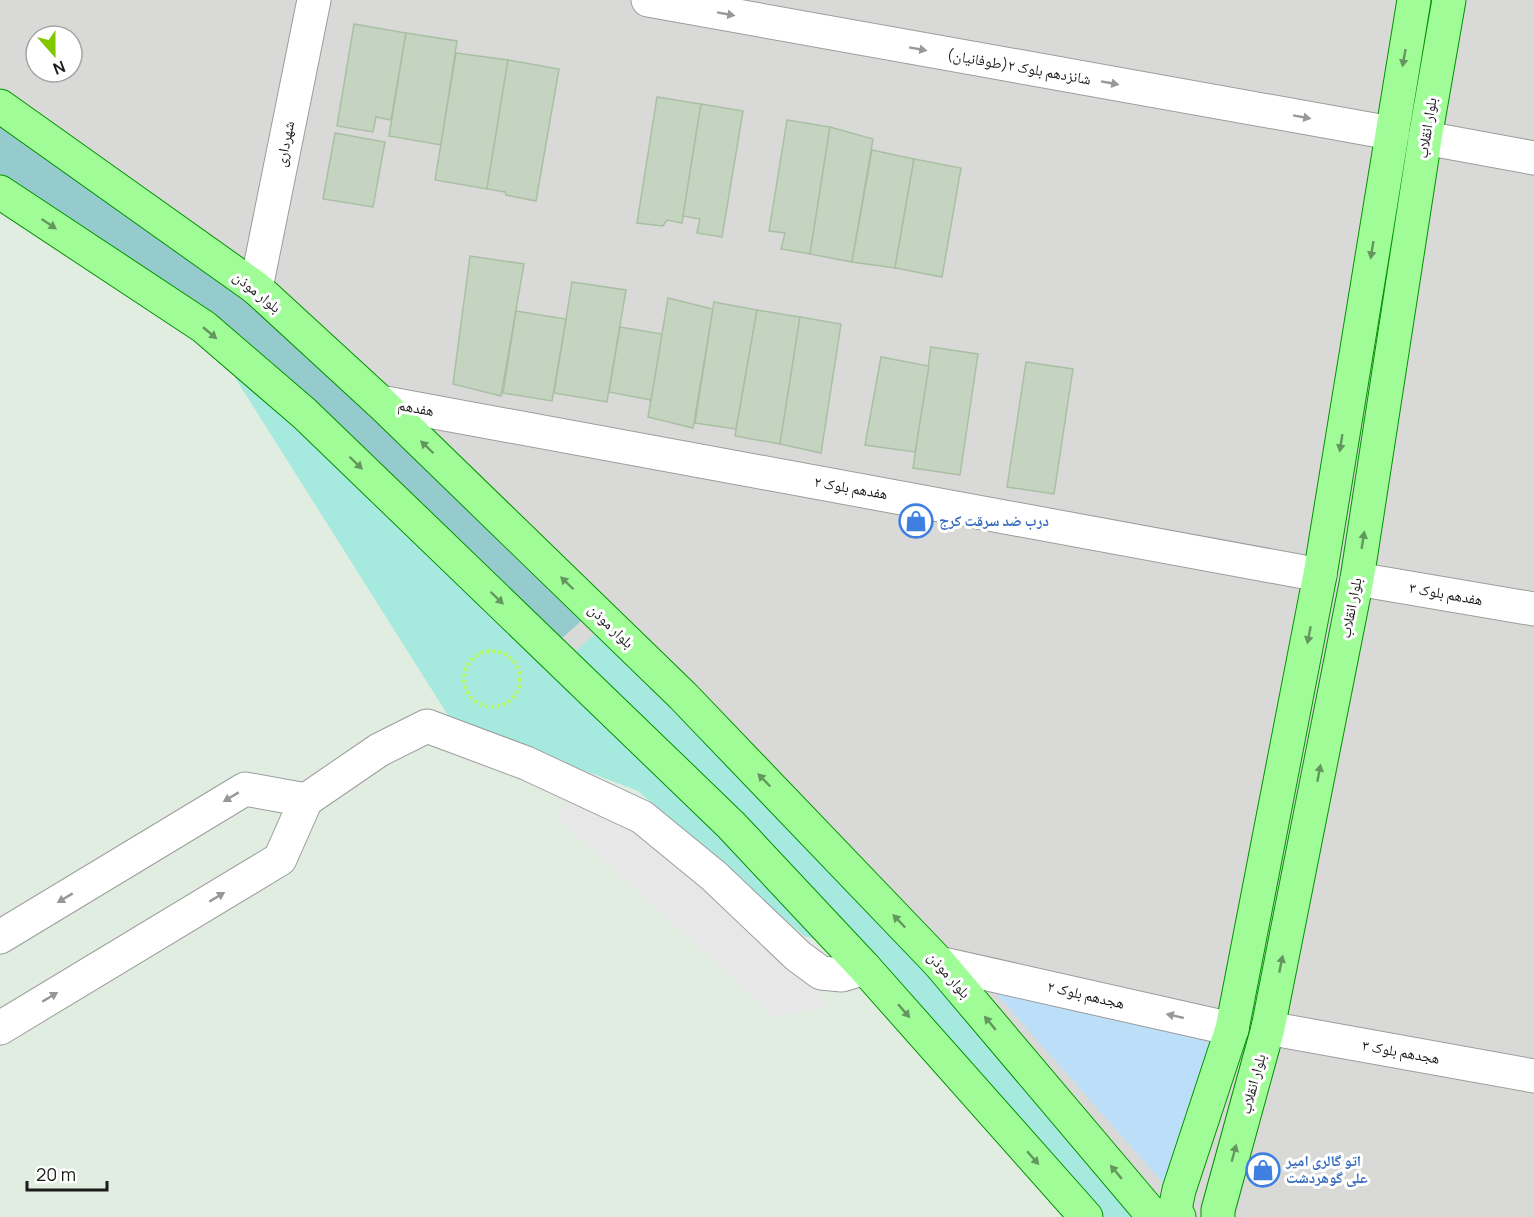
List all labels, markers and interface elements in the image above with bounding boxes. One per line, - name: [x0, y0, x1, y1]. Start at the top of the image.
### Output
- one-way arrow: [717, 10, 736, 19]
- north arrow: [24, 24, 84, 84]
- street label: شانزدهم بلوک ۲(طوفانیان): [945, 43, 1093, 90]
- one-way arrow: [909, 45, 928, 54]
- one-way arrow: [1399, 48, 1408, 67]
- text: N: [50, 56, 69, 80]
- one-way arrow: [1101, 79, 1120, 88]
- street label: بلوار انقلاب: [1411, 96, 1442, 160]
- one-way arrow: [1293, 113, 1312, 122]
- street label: شهرداری: [270, 119, 299, 169]
- one-way arrow: [40, 218, 56, 230]
- one-way arrow: [1368, 241, 1377, 260]
- street label: بلوار موذن: [229, 266, 286, 317]
- one-way arrow: [203, 326, 218, 339]
- street label: هفدهم: [396, 394, 436, 421]
- one-way arrow: [1337, 433, 1346, 452]
- one-way arrow: [419, 440, 434, 454]
- one-way arrow: [348, 456, 363, 470]
- street label: هفدهم بلوک ۲: [813, 471, 890, 504]
- shop icon: درب ضد سرقت کرج: [898, 503, 934, 539]
- place label: درب ضد سرقت کرج: [939, 510, 1049, 531]
- one-way arrow: [1359, 531, 1368, 550]
- one-way arrow: [559, 576, 574, 590]
- street label: بلوار انقلاب: [1334, 576, 1367, 640]
- street label: هفدهم بلوک ۳: [1408, 577, 1485, 610]
- one-way arrow: [489, 590, 503, 604]
- street label: بلوار موذن: [584, 599, 639, 653]
- one-way arrow: [1304, 626, 1313, 645]
- one-way arrow: [1315, 763, 1324, 782]
- one-way arrow: [758, 773, 771, 788]
- one-way arrow: [223, 791, 240, 802]
- one-way arrow: [209, 891, 225, 902]
- one-way arrow: [57, 893, 73, 904]
- one-way arrow: [892, 913, 906, 928]
- street label: بلوار موذن: [923, 947, 976, 1003]
- one-way arrow: [1277, 955, 1286, 974]
- street label: هجدهم بلوک ۲: [1045, 975, 1127, 1014]
- one-way arrow: [42, 992, 58, 1003]
- one-way arrow: [897, 1004, 911, 1019]
- one-way arrow: [1165, 1011, 1184, 1020]
- one-way arrow: [984, 1015, 997, 1031]
- street label: هجدهم بلوک ۳: [1361, 1034, 1442, 1069]
- street label: بلوار انقلاب: [1234, 1051, 1271, 1116]
- one-way arrow: [1230, 1144, 1239, 1162]
- one-way arrow: [1026, 1150, 1040, 1165]
- place label: اتو گالری امیر علی گوهردشت: [1285, 1150, 1368, 1188]
- shop icon: اتو گالری امیر علی گوهردشت: [1245, 1152, 1281, 1188]
- scale bar: [27, 1154, 106, 1192]
- text: 20 m: [36, 1162, 76, 1186]
- one-way arrow: [1110, 1165, 1123, 1180]

